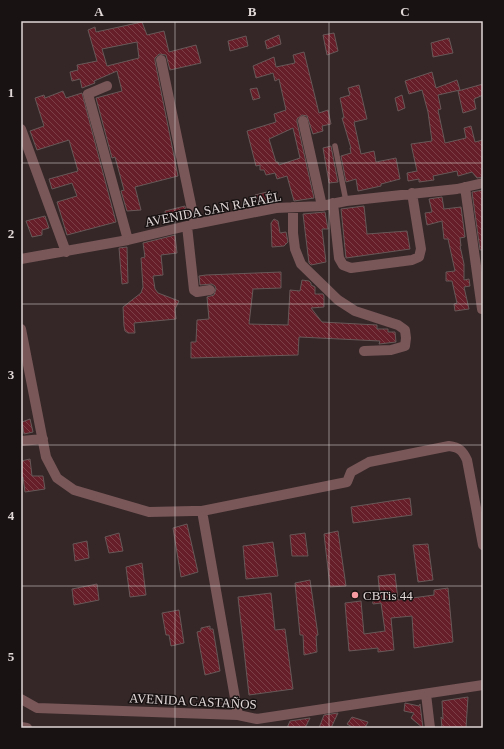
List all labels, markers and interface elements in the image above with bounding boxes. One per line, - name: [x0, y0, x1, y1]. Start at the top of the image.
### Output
- text: A: [94, 4, 104, 19]
- text: B: [248, 4, 257, 19]
- text: C: [400, 4, 410, 19]
- text: 1: [8, 85, 14, 100]
- street label: AVENIDA SAN RAFAÉL: [143, 188, 283, 230]
- text: 2: [8, 226, 14, 241]
- text: 3: [8, 367, 15, 382]
- text: 4: [8, 508, 15, 523]
- place label: CBTis 44: [363, 588, 413, 603]
- marker: CBTis 44: [350, 590, 360, 600]
- text: 5: [8, 649, 15, 664]
- street label: AVENIDA CASTAÑOS: [129, 690, 257, 712]

